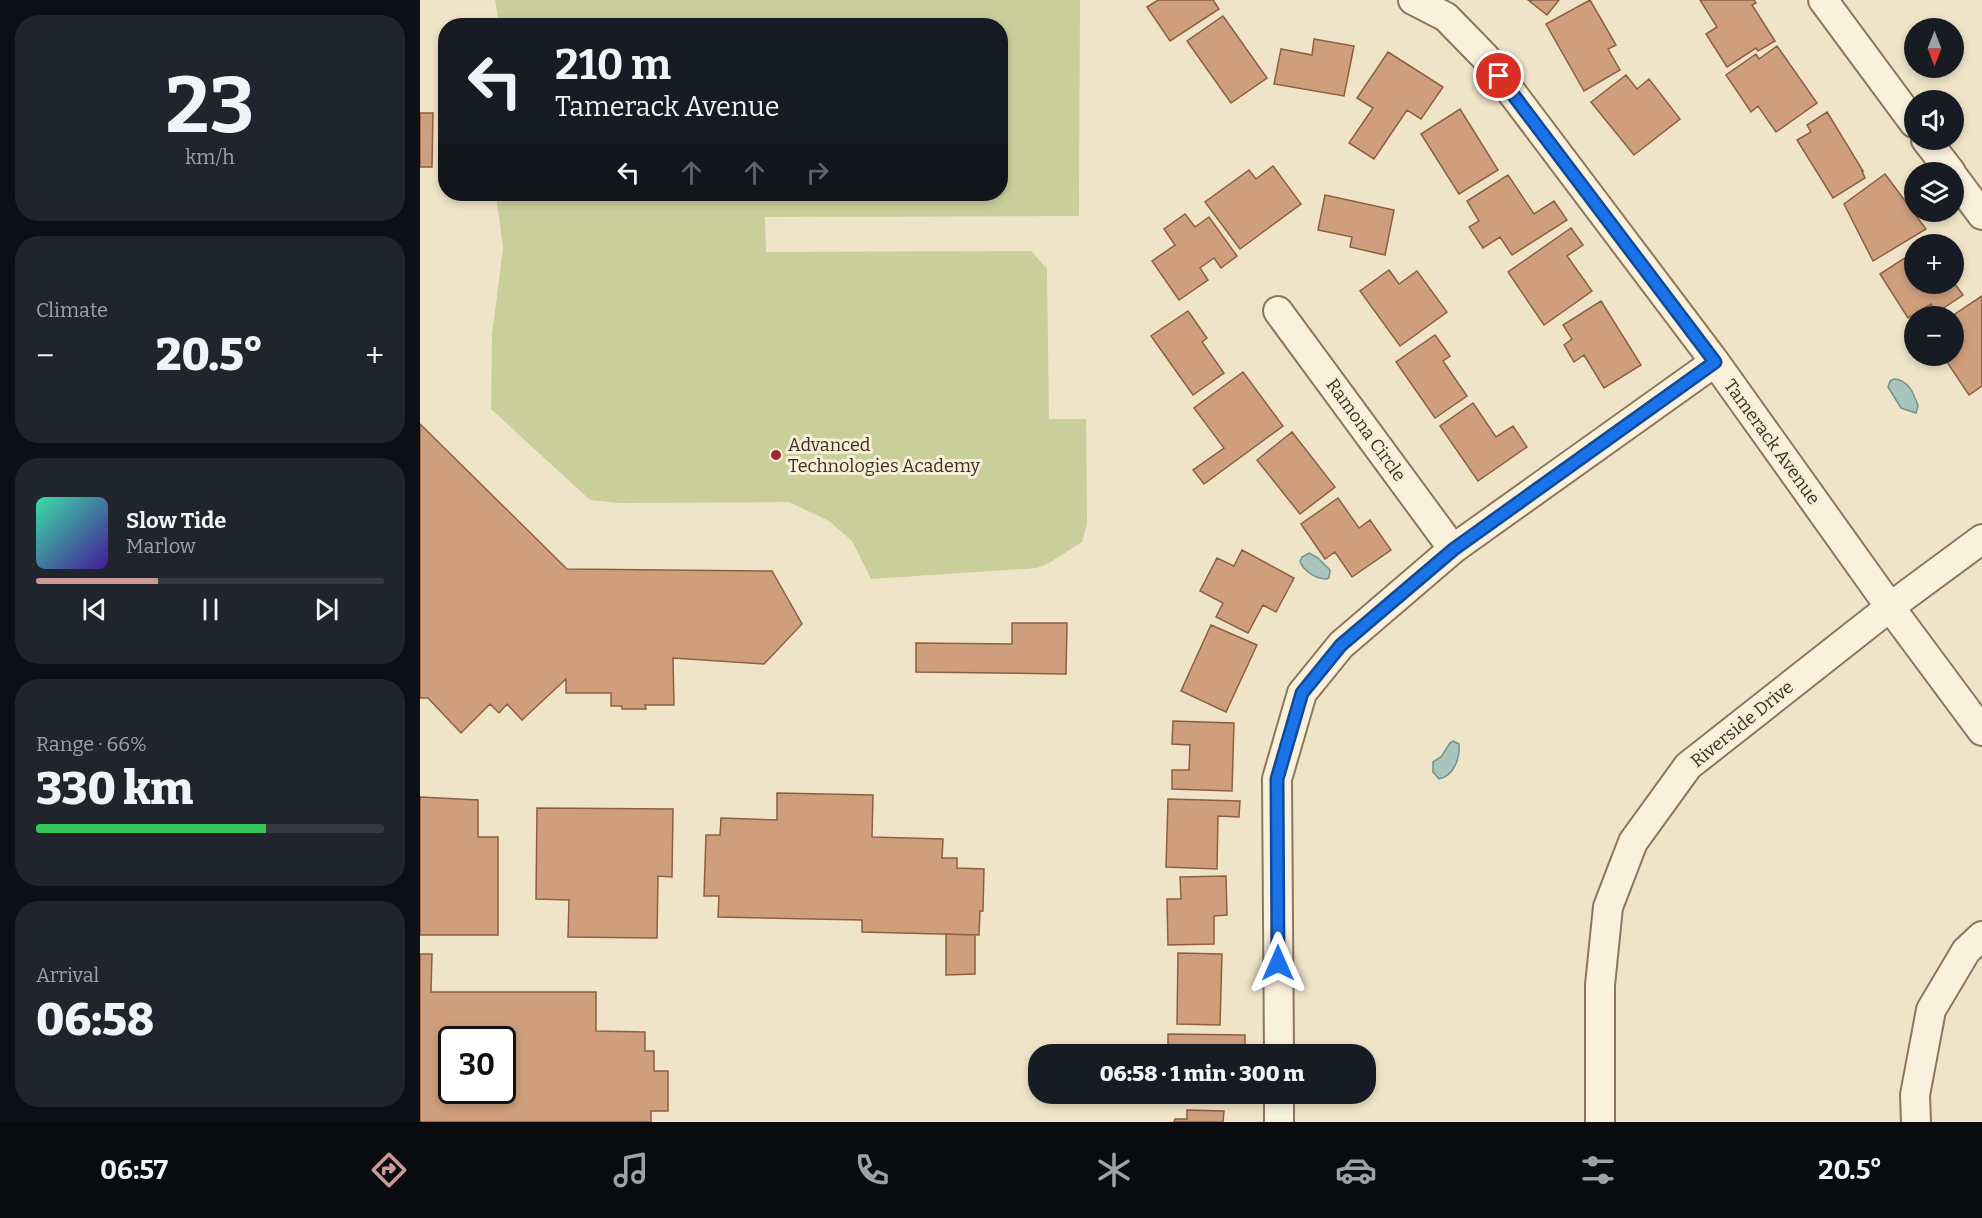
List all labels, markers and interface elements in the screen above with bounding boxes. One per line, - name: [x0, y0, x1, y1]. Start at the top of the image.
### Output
- north arrow: [1904, 18, 1964, 78]
- map controls: [1904, 18, 1964, 366]
- text: 210 m: [555, 40, 671, 90]
- icon: left: [456, 42, 534, 120]
- pin: [1473, 50, 1524, 101]
- text: 23: [166, 59, 254, 153]
- icon: arrive: [1482, 59, 1515, 92]
- button: sound: [1904, 90, 1964, 150]
- text: Tamerack Avenue: [555, 91, 779, 123]
- text: km/h: [185, 145, 235, 169]
- icon: left: [612, 156, 645, 189]
- icon: ahead: [675, 156, 708, 189]
- icon: ahead: [738, 156, 771, 189]
- icon: right: [801, 156, 834, 189]
- button: layers: [1904, 162, 1964, 222]
- button: +: [1904, 234, 1964, 294]
- text: Climate: [36, 298, 108, 322]
- button: −: [1904, 306, 1964, 366]
- text: 20.5°: [156, 328, 264, 382]
- text: −: [36, 336, 54, 376]
- text: +: [365, 336, 384, 376]
- street label: Ramona Circle: [1321, 374, 1411, 486]
- street label: Tamerack Avenue: [1719, 375, 1825, 509]
- place label: Advanced Technologies Academy: [788, 434, 980, 477]
- marker: Advanced Technologies Academy: [769, 448, 783, 462]
- text: Slow Tide: [126, 507, 226, 534]
- text: Marlow: [126, 534, 196, 558]
- icon: previous: [78, 593, 111, 626]
- icon: pause: [194, 593, 227, 626]
- icon: next: [310, 593, 343, 626]
- street label: Riverside Drive: [1686, 676, 1798, 772]
- text: Range · 66%: [36, 732, 147, 756]
- text: 330 km: [36, 762, 193, 816]
- position arrow: [1246, 931, 1310, 995]
- text: Arrival: [36, 963, 99, 987]
- text: 06:58: [36, 993, 154, 1047]
- speed limit sign: 30: [438, 1026, 516, 1104]
- text: 06:58 · 1 min · 300 m: [1100, 1060, 1304, 1087]
- icon: directions: [368, 1149, 410, 1191]
- icon: music: [610, 1149, 652, 1191]
- icon: phone: [851, 1149, 893, 1191]
- icon: climate: [1093, 1149, 1135, 1191]
- icon: car: [1335, 1149, 1377, 1191]
- icon: filters: [1577, 1149, 1619, 1191]
- text: 06:57: [100, 1154, 168, 1186]
- text: 20.5°: [1818, 1154, 1882, 1186]

